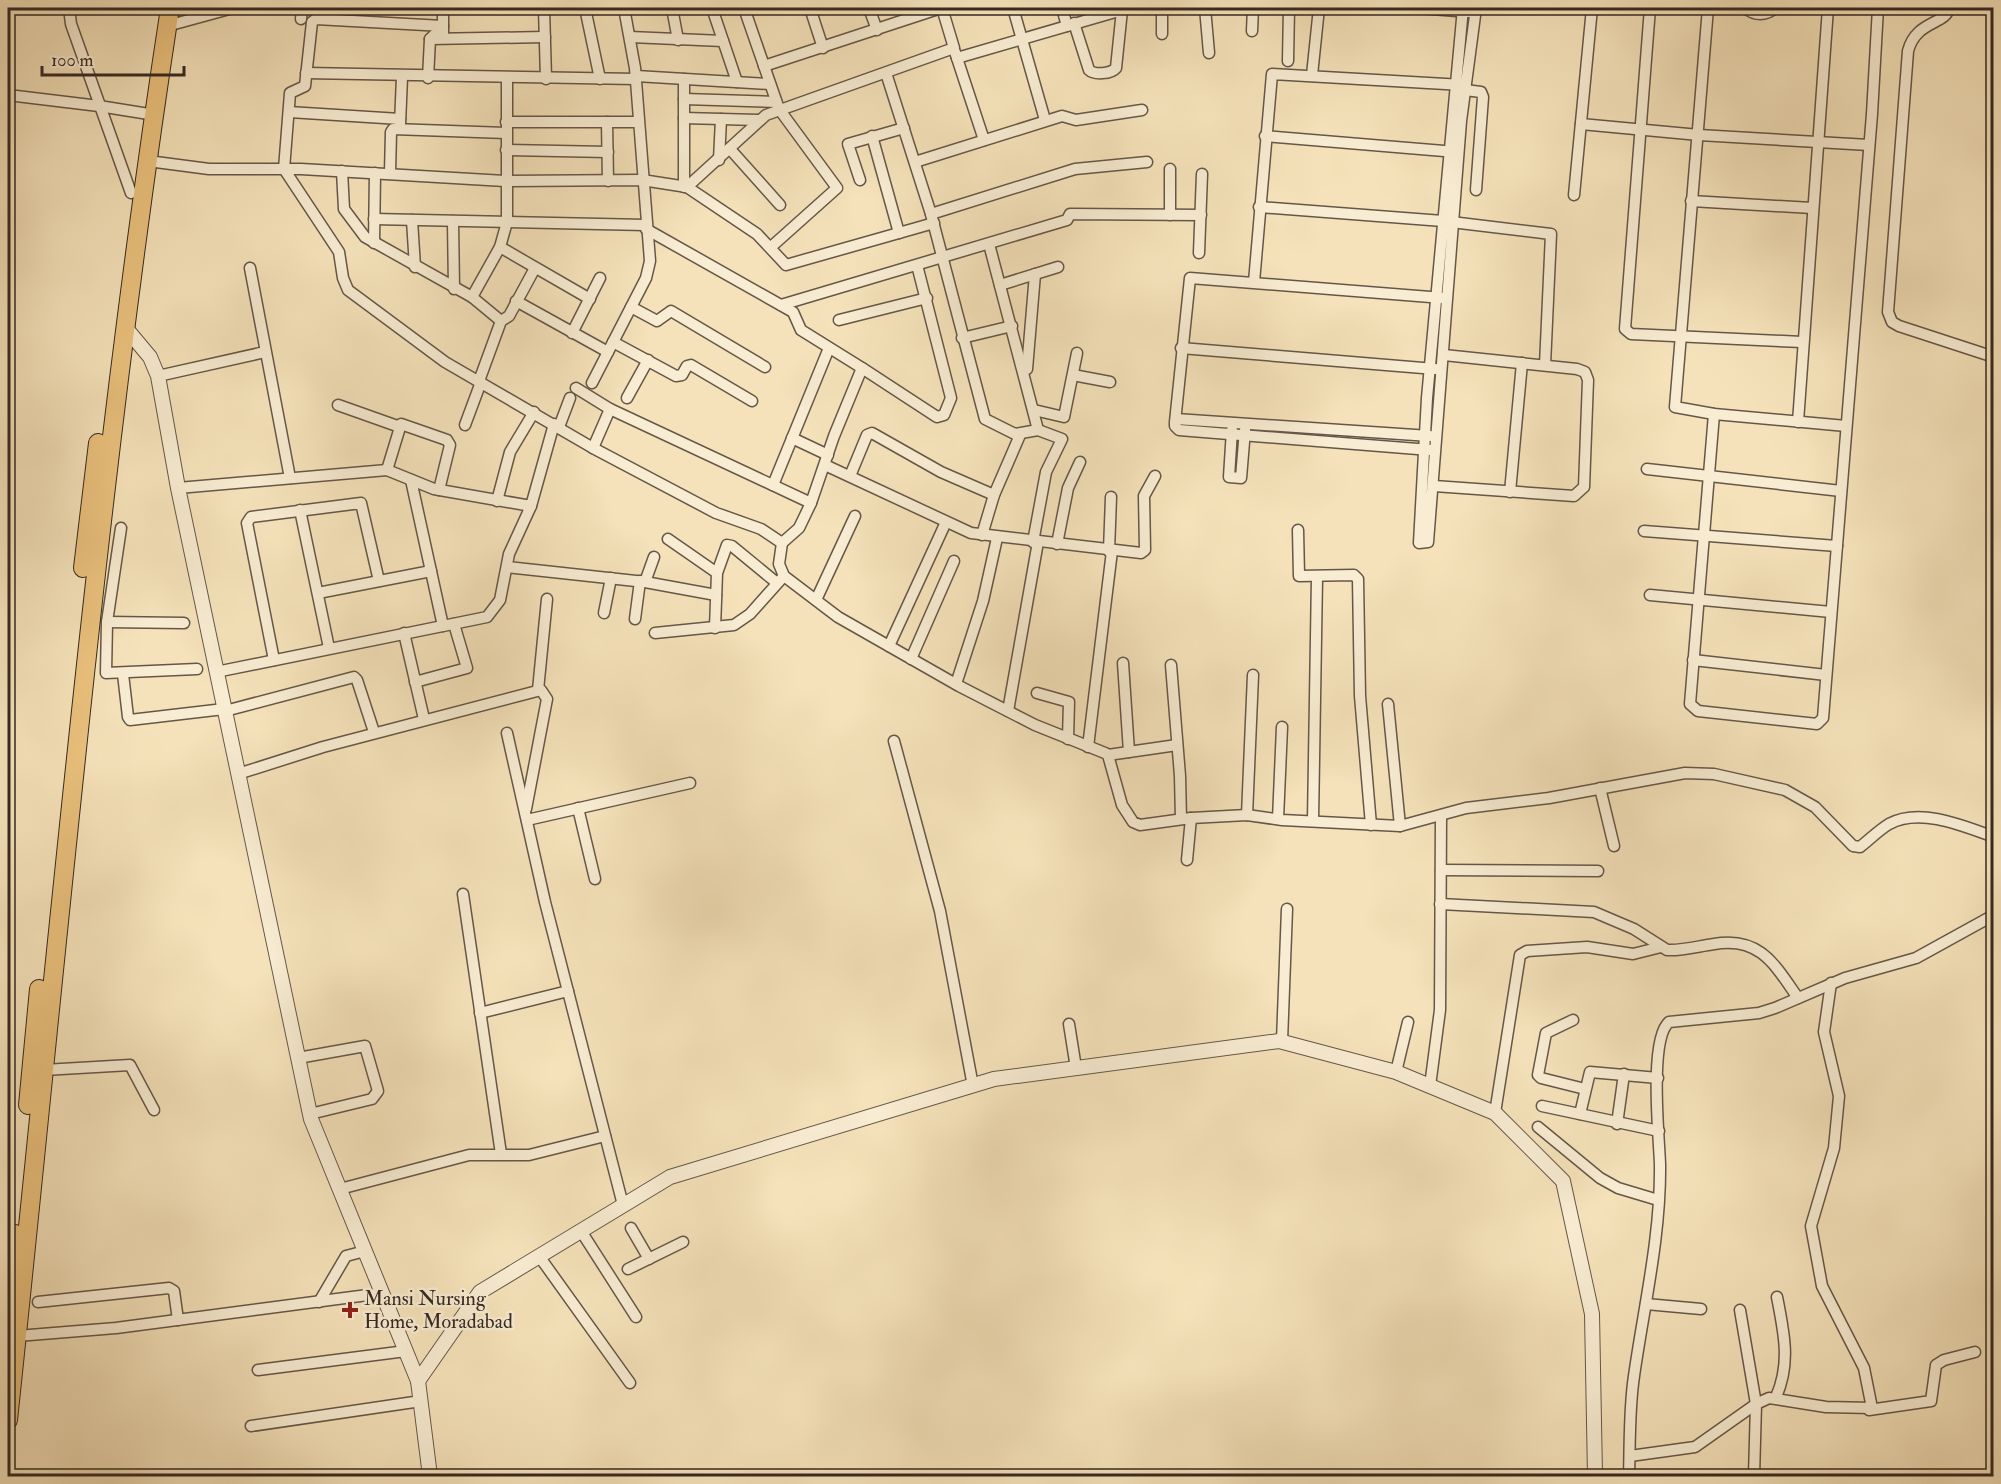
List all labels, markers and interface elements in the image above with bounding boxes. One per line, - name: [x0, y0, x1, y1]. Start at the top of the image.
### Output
- scale bar: [42, 39, 184, 77]
- text: 100 m: [51, 49, 94, 72]
- place label: Mansi Nursing Home, Moradabad: [364, 1286, 513, 1334]
- marker: Mansi Nursing Home, Moradabad: [341, 1301, 359, 1319]

